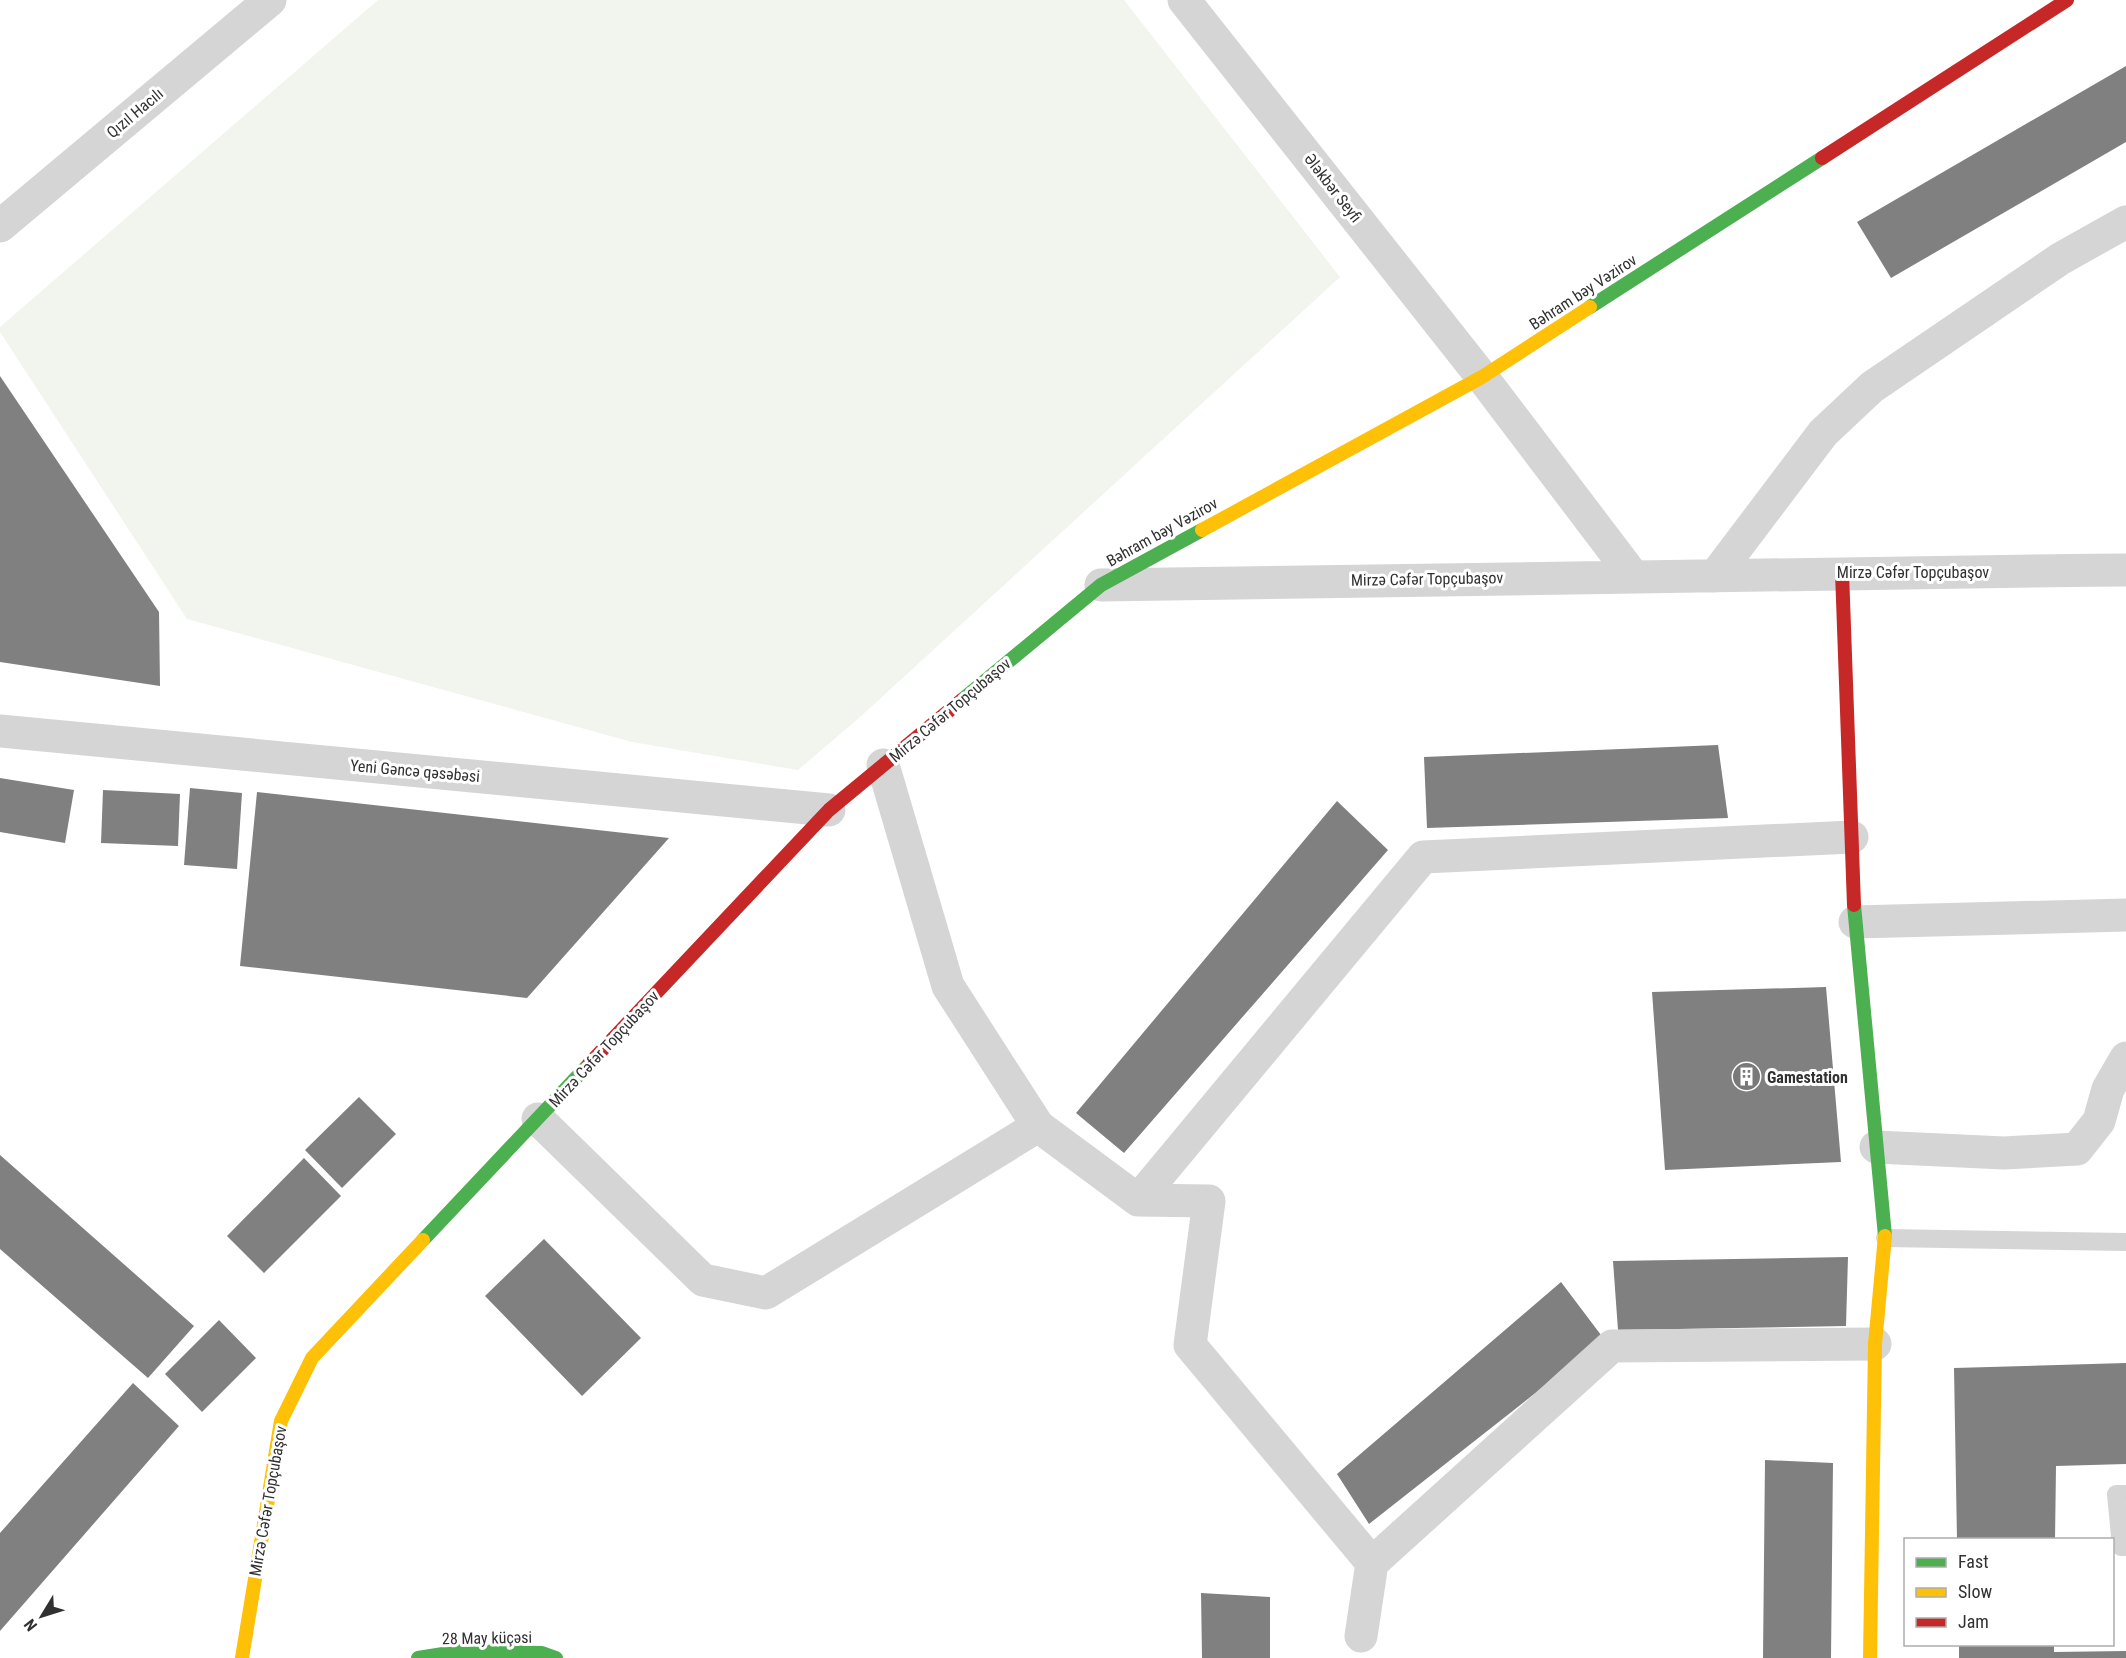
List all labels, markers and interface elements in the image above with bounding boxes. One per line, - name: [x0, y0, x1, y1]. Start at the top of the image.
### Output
- street label: Qızıl Hacılı: [103, 84, 167, 142]
- street label: Ələkbər Seyfi: [1300, 150, 1366, 226]
- street label: Bəhram bəy Vəzirov: [1526, 250, 1640, 334]
- street label: Bəhram bəy Vəzirov: [1103, 494, 1221, 570]
- street label: Mirzə Cəfər Topçubaşov: [1837, 563, 1989, 582]
- street label: Mirzə Cəfər Topçubaşov: [1351, 568, 1503, 590]
- street label: Mirzə Cəfər Topçubaşov: [886, 654, 1015, 766]
- street label: Yeni Gəncə qəsəbəsi: [349, 756, 481, 786]
- street label: Mirzə Cəfər Topçubaşov: [545, 987, 663, 1111]
- building icon: Gamestation: [1730, 1061, 1762, 1093]
- place label: Gamestation: [1767, 1068, 1848, 1087]
- street label: Mirzə Cəfər Topçubaşov: [245, 1424, 291, 1578]
- legend: [1904, 1538, 2114, 1646]
- text: Fast: [1958, 1551, 1989, 1572]
- text: Slow: [1958, 1581, 1993, 1602]
- north arrow: [12, 1586, 72, 1646]
- text: Jam: [1958, 1611, 1989, 1632]
- text: N: [20, 1615, 41, 1635]
- street label: 28 May küçəsi: [442, 1628, 532, 1648]

